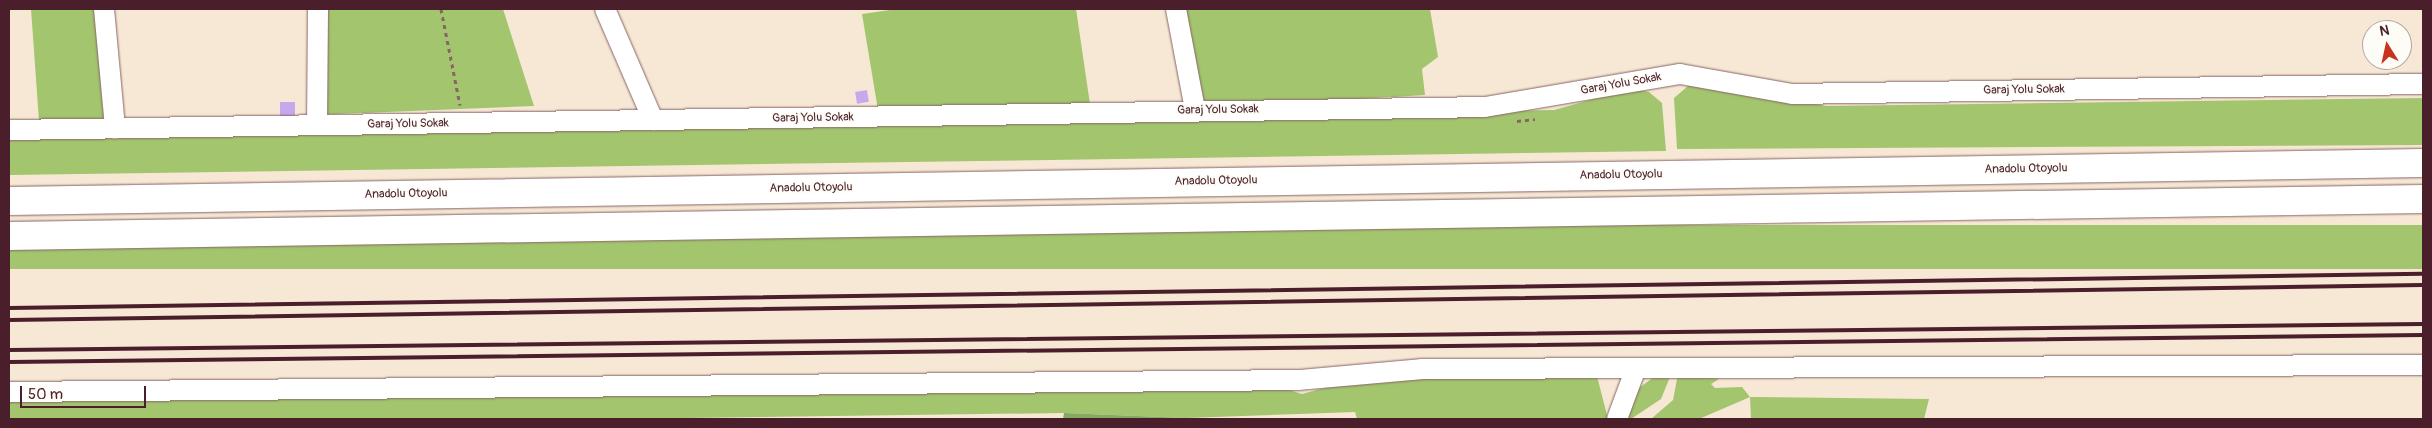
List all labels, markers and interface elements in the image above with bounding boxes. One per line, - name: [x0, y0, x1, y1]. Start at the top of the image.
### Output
- north arrow: [2362, 20, 2412, 70]
- text: N: [2378, 22, 2391, 40]
- street label: Garaj Yolu Sokak: [1580, 70, 1662, 98]
- street label: Garaj Yolu Sokak: [1983, 82, 2065, 98]
- street label: Garaj Yolu Sokak: [1177, 102, 1259, 118]
- street label: Garaj Yolu Sokak: [772, 110, 854, 126]
- street label: Garaj Yolu Sokak: [367, 116, 449, 132]
- street label: Anadolu Otoyolu: [1984, 161, 2068, 177]
- street label: Anadolu Otoyolu: [1579, 167, 1663, 183]
- street label: Anadolu Otoyolu: [1174, 173, 1258, 189]
- street label: Anadolu Otoyolu: [769, 180, 853, 196]
- street label: Anadolu Otoyolu: [364, 186, 448, 202]
- scale bar: [22, 376, 149, 408]
- text: 50 m: [28, 385, 63, 404]

